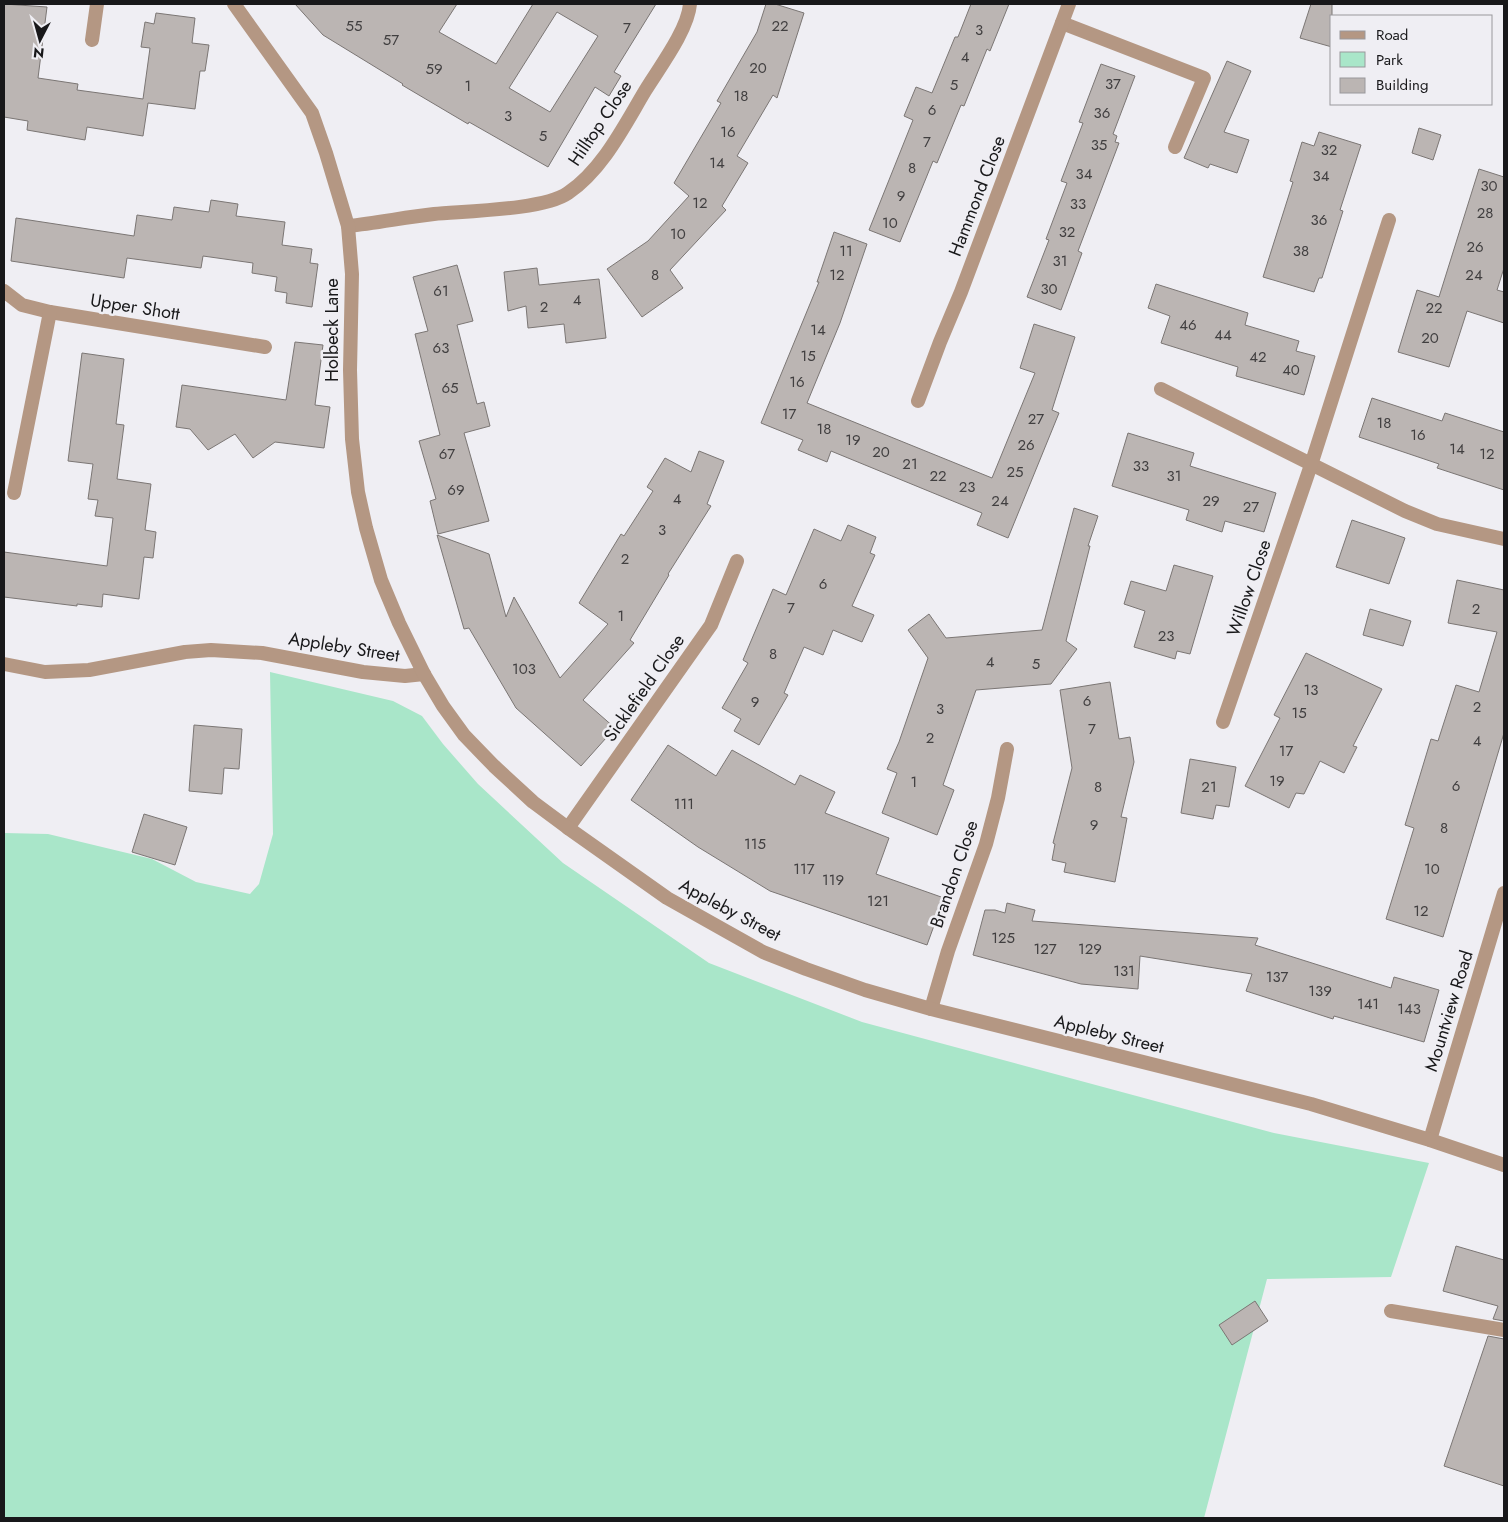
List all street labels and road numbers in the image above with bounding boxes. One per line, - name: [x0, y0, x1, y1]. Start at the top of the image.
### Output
- street label: Hilltop Close: [562, 75, 638, 171]
- street label: Hammond Close: [942, 132, 1012, 260]
- street label: Holbeck Lane: [319, 278, 345, 382]
- street label: Upper Shott: [88, 287, 182, 327]
- street label: Willow Close: [1220, 536, 1278, 640]
- street label: Appleby Street: [287, 625, 402, 669]
- street label: Sicklefield Close: [597, 629, 691, 747]
- street label: Brandon Close: [923, 817, 985, 931]
- street label: Appleby Street: [674, 872, 786, 948]
- street label: Mountview Road: [1418, 947, 1480, 1075]
- street label: Appleby Street: [1051, 1008, 1167, 1060]

